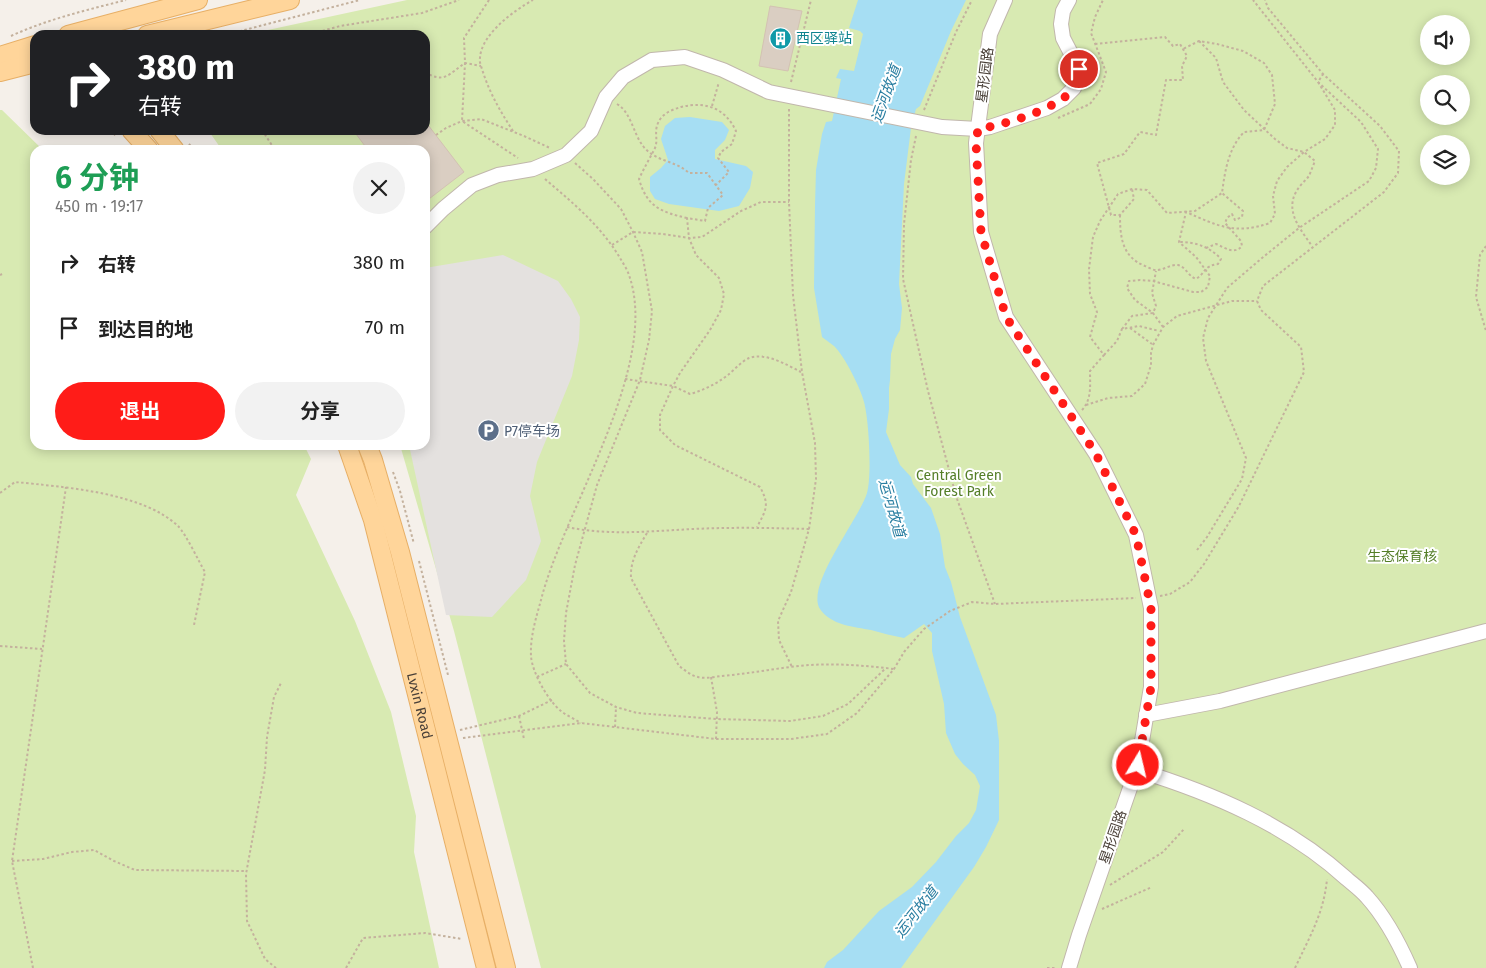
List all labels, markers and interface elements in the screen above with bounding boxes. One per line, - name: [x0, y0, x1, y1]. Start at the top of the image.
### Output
- map controls: [1420, 15, 1470, 185]
- button: sound: [1420, 15, 1470, 65]
- building icon: 西区驿站: [768, 26, 792, 50]
- place label: 西区驿站: [796, 30, 852, 47]
- text: 380 m: [138, 46, 235, 88]
- street label: 星形园路: [973, 46, 997, 104]
- pin: [1058, 48, 1100, 90]
- icon: right: [55, 50, 120, 115]
- icon: arrive: [1065, 55, 1093, 83]
- water label: 运河故道: [867, 61, 905, 125]
- button: search: [1420, 75, 1470, 125]
- text: 右转: [138, 93, 182, 120]
- button: layers: [1420, 135, 1470, 185]
- text: 6 分钟: [55, 160, 139, 196]
- button: close: [353, 162, 405, 214]
- text: 450 m · 19:17: [55, 197, 143, 216]
- icon: right: [55, 249, 83, 277]
- text: 380 m: [353, 251, 405, 274]
- text: 右转: [98, 253, 136, 276]
- icon: arrive: [55, 314, 83, 342]
- text: 70 m: [365, 316, 405, 339]
- text: 到达目的地: [98, 318, 193, 341]
- button: 退出: [55, 382, 225, 440]
- button: 分享: [235, 382, 405, 440]
- parking icon: P7停车场: [476, 419, 500, 443]
- place label: P7停车场: [504, 423, 560, 440]
- park label: Central Green Forest Park: [916, 467, 1002, 500]
- water label: 运河故道: [875, 477, 909, 541]
- park label: 生态保育核: [1367, 548, 1437, 565]
- street label: Lvxin Road: [403, 671, 436, 741]
- position arrow: [1111, 738, 1163, 790]
- street label: 星形园路: [1096, 808, 1130, 866]
- water label: 运河故道: [890, 881, 943, 941]

